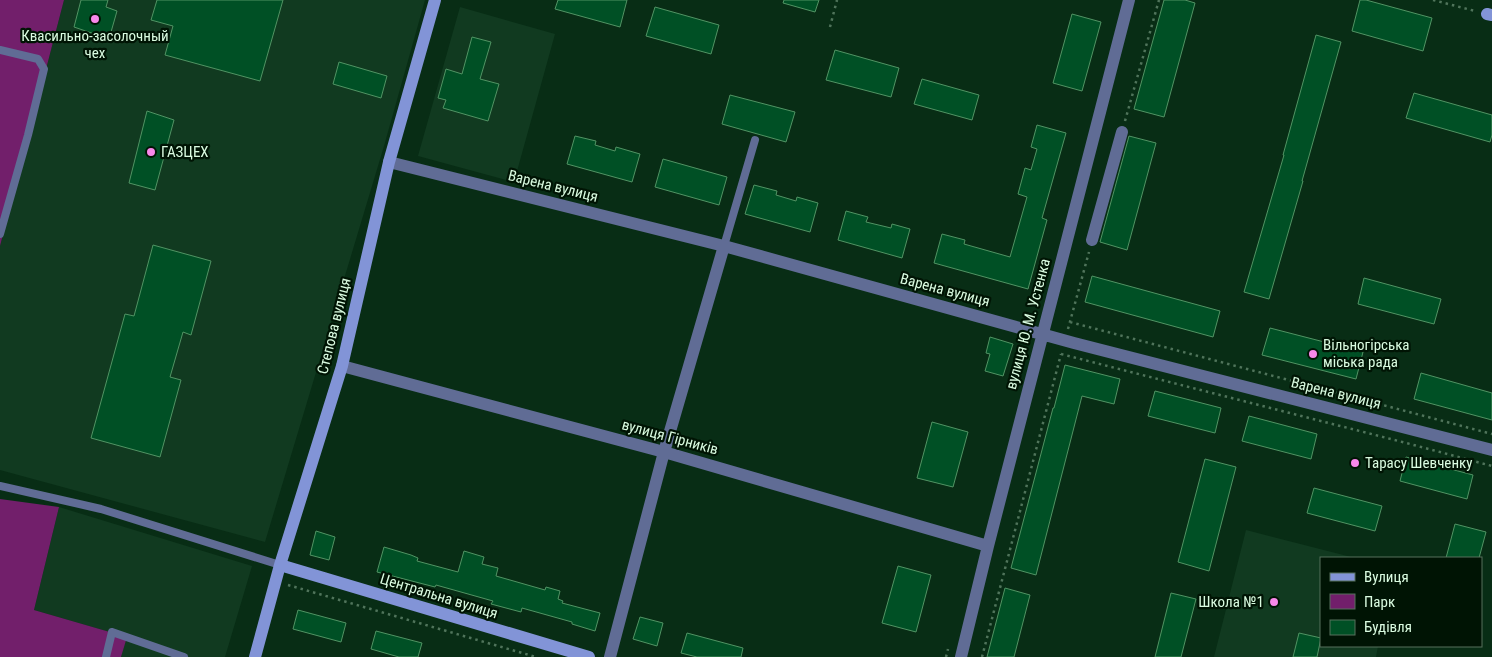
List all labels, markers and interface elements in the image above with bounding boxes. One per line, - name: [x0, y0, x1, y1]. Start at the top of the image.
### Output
- marker: Квасильно-засолочный чех: [89, 13, 101, 25]
- place label: Квасильно-засолочный чех: [21, 27, 169, 62]
- place label: ГАЗЦЕХ: [161, 143, 209, 161]
- marker: ГАЗЦЕХ: [145, 146, 157, 158]
- street label: Варена вулиця: [506, 166, 600, 206]
- street label: вулиця Ю. М. Устенка: [1002, 257, 1054, 391]
- street label: Варена вулиця: [898, 269, 992, 311]
- street label: Степова вулиця: [313, 276, 355, 376]
- place label: Вільногірська міська рада: [1323, 336, 1410, 371]
- marker: Вільногірська міська рада: [1307, 348, 1319, 360]
- street label: Варена вулиця: [1289, 373, 1383, 413]
- street label: вулиця Гірників: [620, 415, 720, 459]
- place label: Тарасу Шевченку: [1365, 454, 1473, 472]
- marker: Тарасу Шевченку: [1349, 457, 1361, 469]
- legend: [1320, 557, 1482, 647]
- text: Вулиця: [1364, 568, 1409, 586]
- street label: Центральна вулиця: [378, 570, 500, 622]
- place label: Школа №1: [1198, 593, 1264, 611]
- text: Парк: [1364, 593, 1395, 611]
- marker: Школа №1: [1268, 596, 1280, 608]
- text: Будівля: [1364, 618, 1412, 636]

